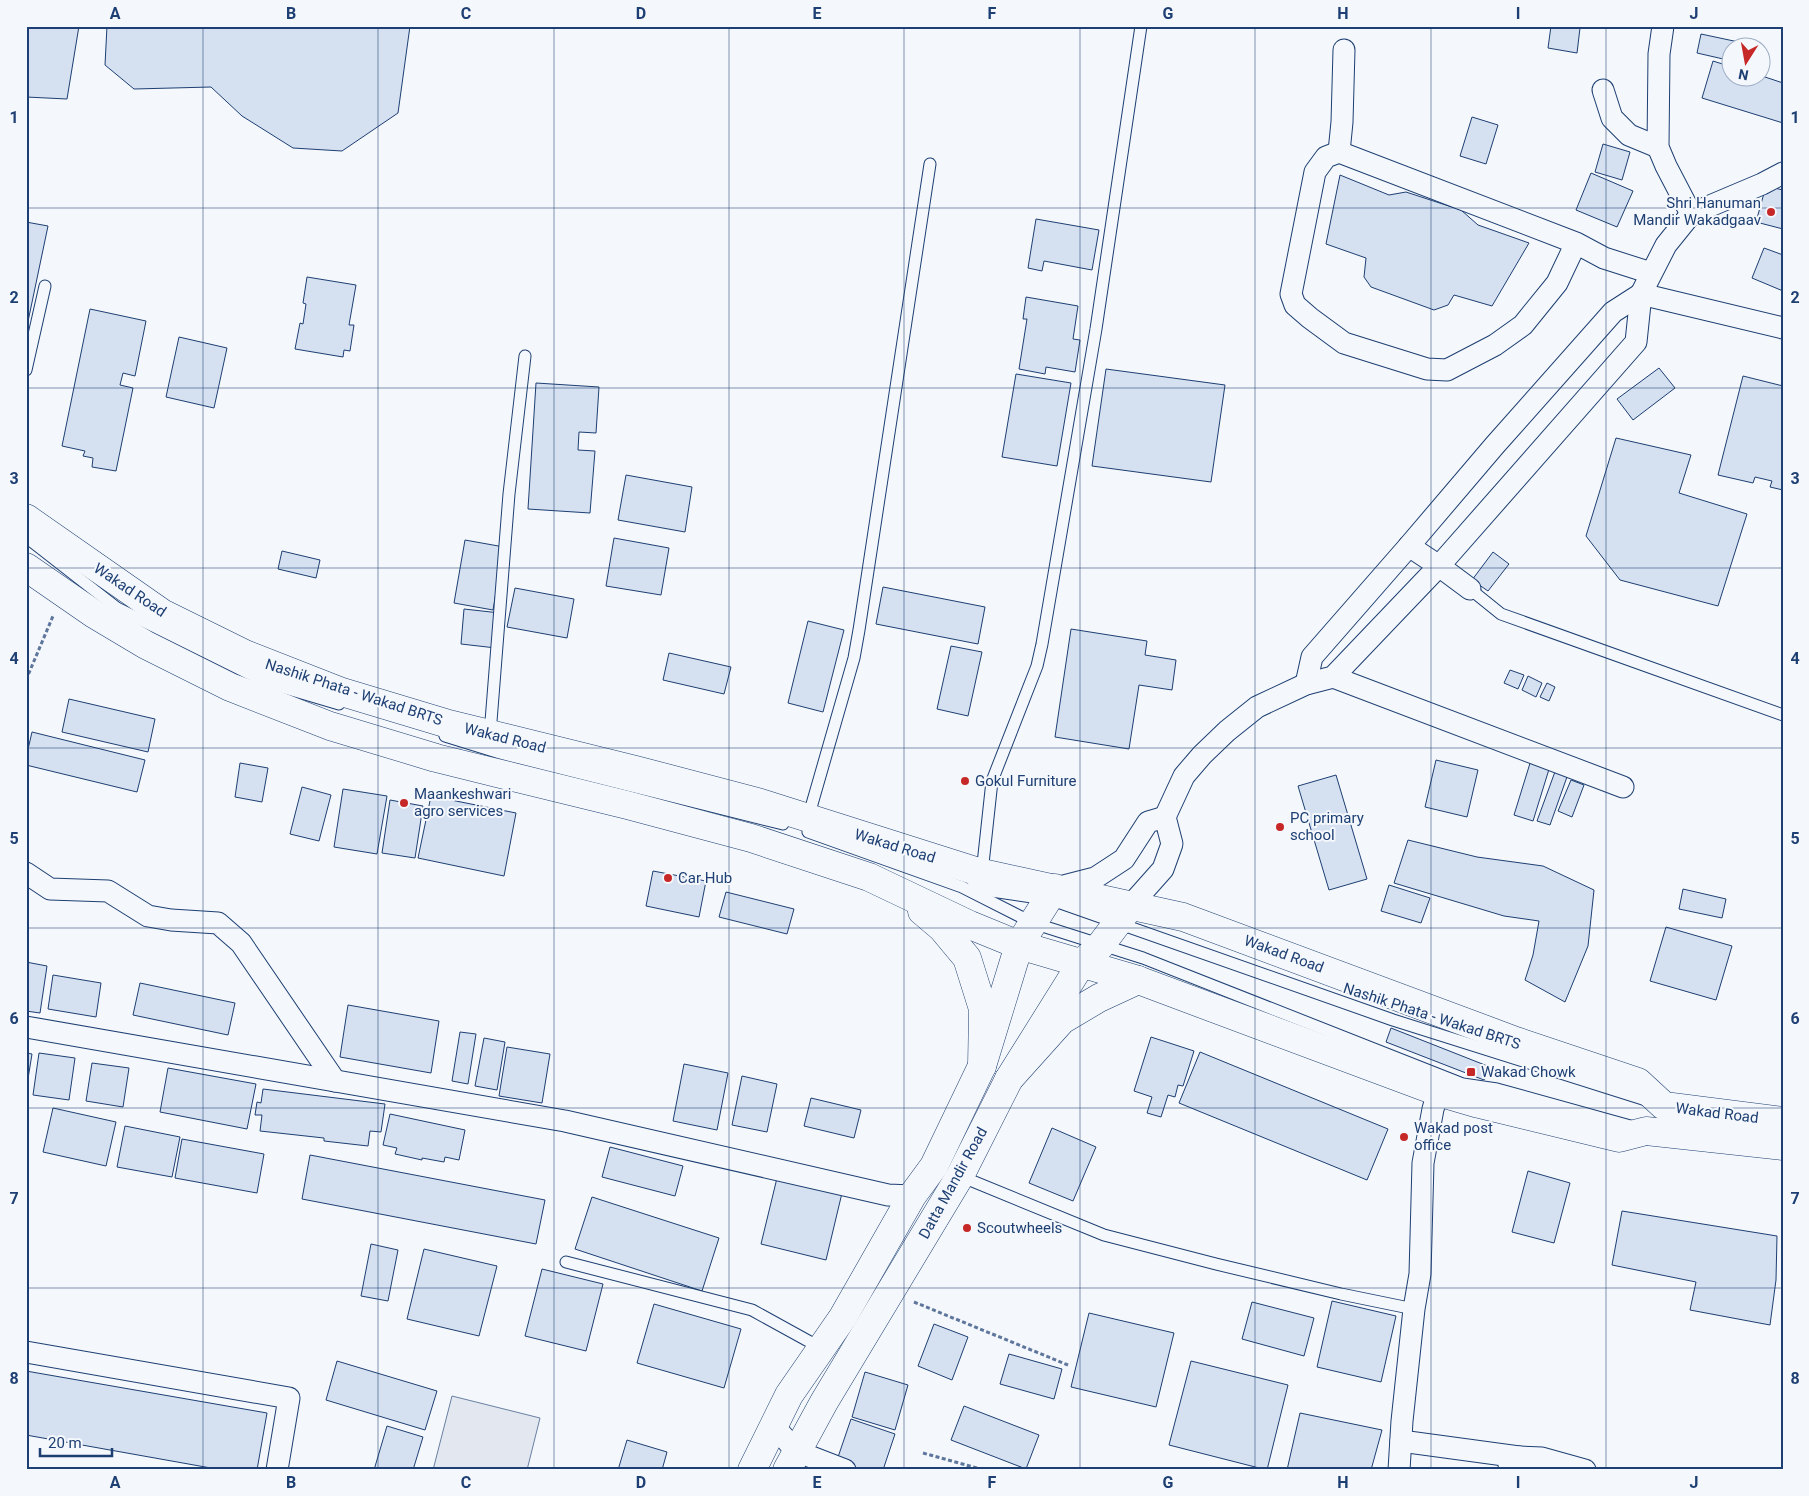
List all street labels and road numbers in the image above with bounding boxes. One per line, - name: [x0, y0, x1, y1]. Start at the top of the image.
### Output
- street label: Wakad Road: [90, 559, 170, 621]
- street label: Nashik Phata - Wakad BRTS: [263, 655, 445, 729]
- street label: Wakad Road: [462, 719, 548, 757]
- street label: Wakad Road: [852, 825, 938, 867]
- street label: Wakad Road: [1242, 931, 1326, 977]
- street label: Nashik Phata - Wakad BRTS: [1341, 979, 1523, 1053]
- street label: Wakad Road: [1674, 1099, 1760, 1127]
- street label: Datta Mandir Road: [915, 1124, 991, 1242]

